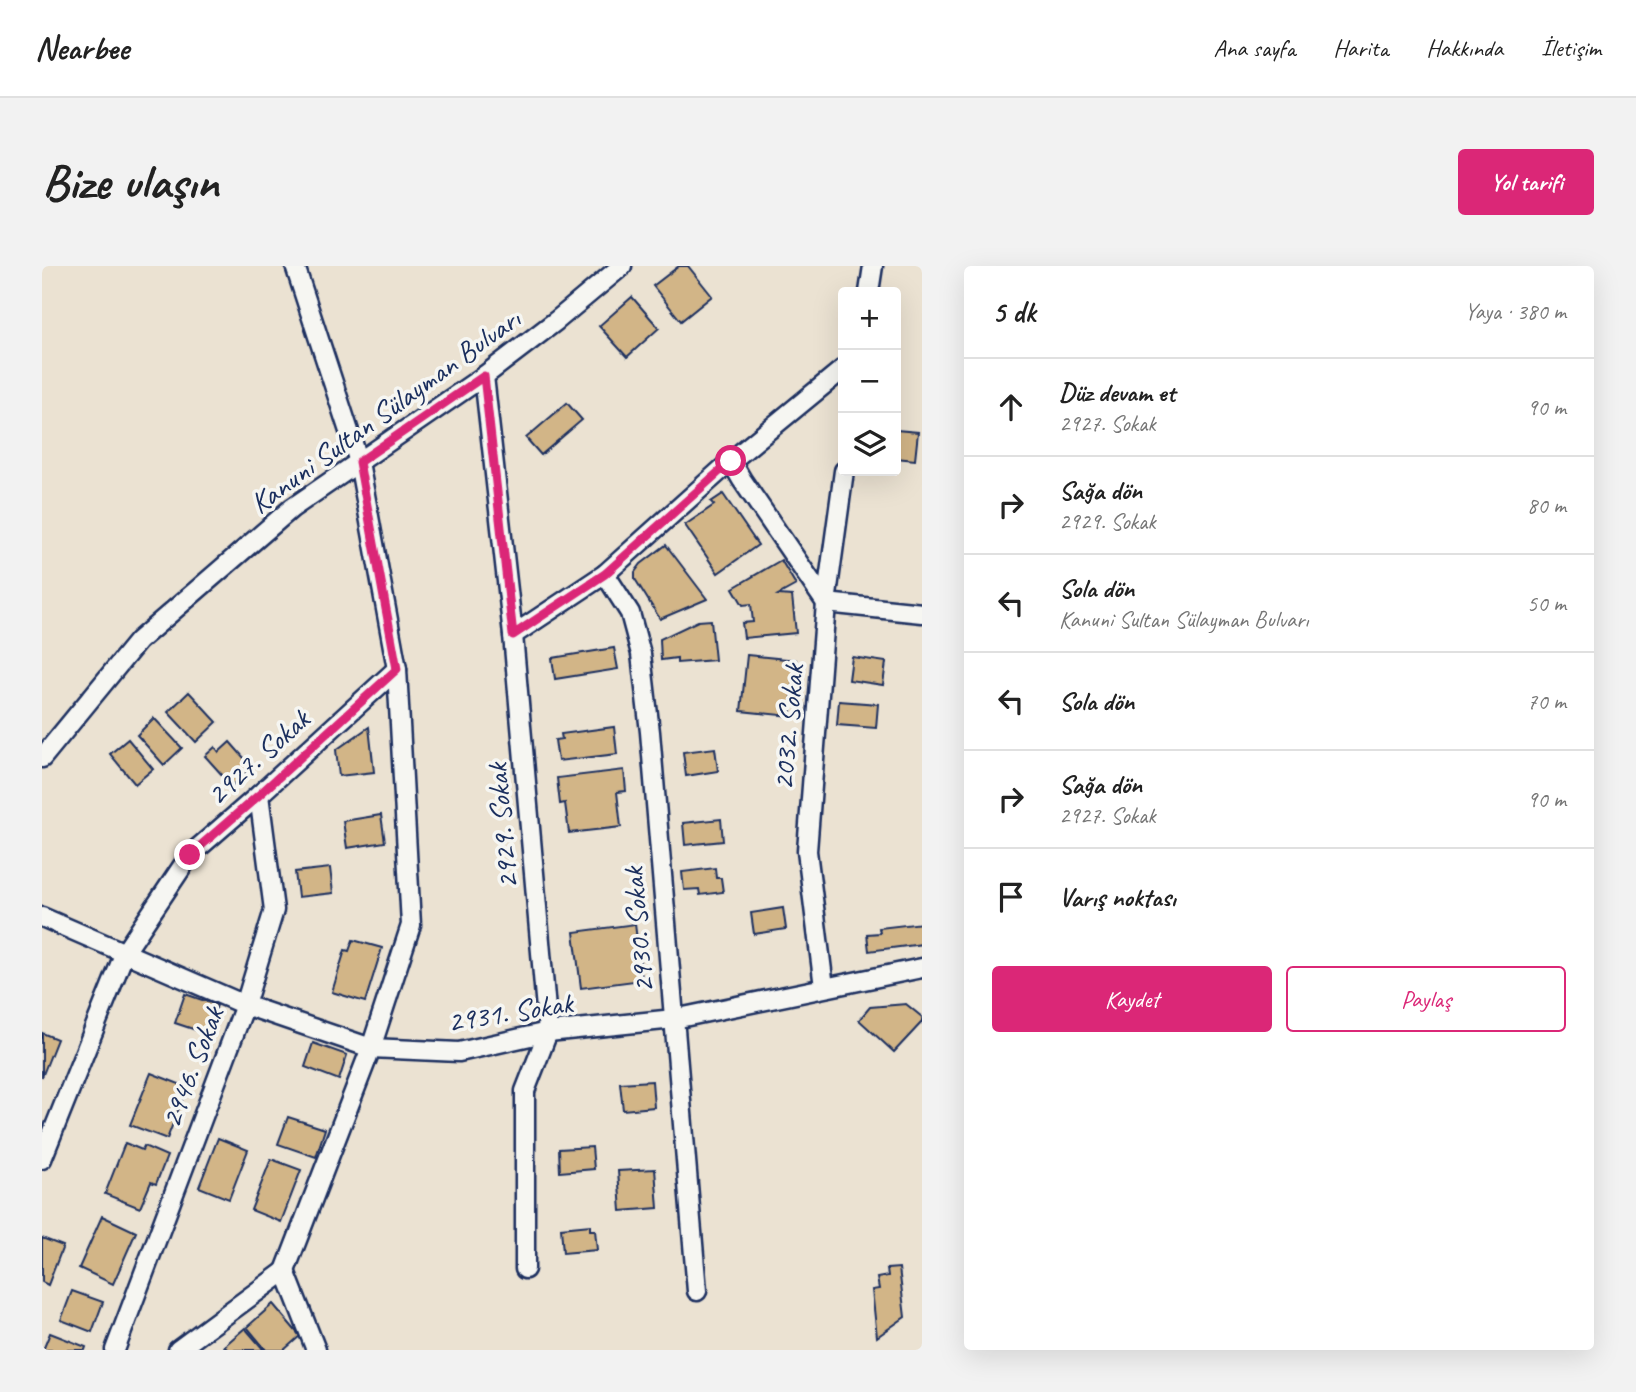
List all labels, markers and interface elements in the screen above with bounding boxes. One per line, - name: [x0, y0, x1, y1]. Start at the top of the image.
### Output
- text: Nearbee: [35, 27, 129, 69]
- text: Ana sayfa: [1214, 33, 1295, 63]
- text: Harita: [1333, 33, 1388, 63]
- text: Hakkında: [1426, 33, 1503, 63]
- text: İletişim: [1541, 33, 1601, 63]
- button: Yol tarifi: [1458, 149, 1594, 215]
- text: Bize ulaşın: [42, 151, 218, 213]
- map controls: [838, 287, 901, 476]
- button: +: [838, 287, 901, 350]
- text: 5 dk: [992, 293, 1036, 331]
- text: Yaya · 380 m: [1464, 297, 1566, 326]
- street label: Kanuni Sultan Sülayman Bulvarı: [242, 299, 529, 522]
- button: −: [838, 350, 901, 413]
- text: Düz devam et: [1059, 376, 1175, 409]
- icon: ahead: [992, 388, 1030, 426]
- text: 90 m: [1527, 393, 1566, 422]
- text: 2927. Sokak: [1059, 409, 1156, 438]
- button: layers: [838, 413, 901, 476]
- route start: [715, 445, 746, 476]
- text: Sağa dön: [1059, 474, 1142, 507]
- icon: right: [992, 486, 1030, 524]
- text: 80 m: [1527, 491, 1566, 520]
- text: 2929. Sokak: [1059, 507, 1156, 536]
- text: Sola dön: [1059, 572, 1134, 605]
- icon: left: [992, 584, 1030, 622]
- text: 50 m: [1527, 589, 1566, 618]
- text: Kanuni Sultan Sülayman Bulvarı: [1059, 605, 1309, 634]
- street label: 2032. Sokak: [764, 661, 813, 791]
- icon: left: [992, 682, 1030, 720]
- text: Sola dön: [1059, 685, 1134, 718]
- text: 70 m: [1527, 687, 1566, 716]
- street label: 2927. Sokak: [198, 699, 319, 813]
- street label: 2929. Sokak: [477, 760, 526, 890]
- text: Sağa dön: [1059, 768, 1142, 801]
- icon: right: [992, 780, 1030, 818]
- text: 90 m: [1527, 785, 1566, 814]
- text: 2927. Sokak: [1059, 801, 1156, 830]
- route end: [174, 839, 205, 870]
- street label: 2930. Sokak: [613, 864, 662, 994]
- icon: arrive: [992, 878, 1030, 916]
- text: Varış noktası: [1059, 881, 1176, 914]
- button: Kaydet: [992, 966, 1272, 1032]
- button: Paylaş: [1286, 966, 1566, 1032]
- street label: 2931. Sokak: [445, 983, 577, 1041]
- street label: 2946. Sokak: [152, 999, 233, 1133]

